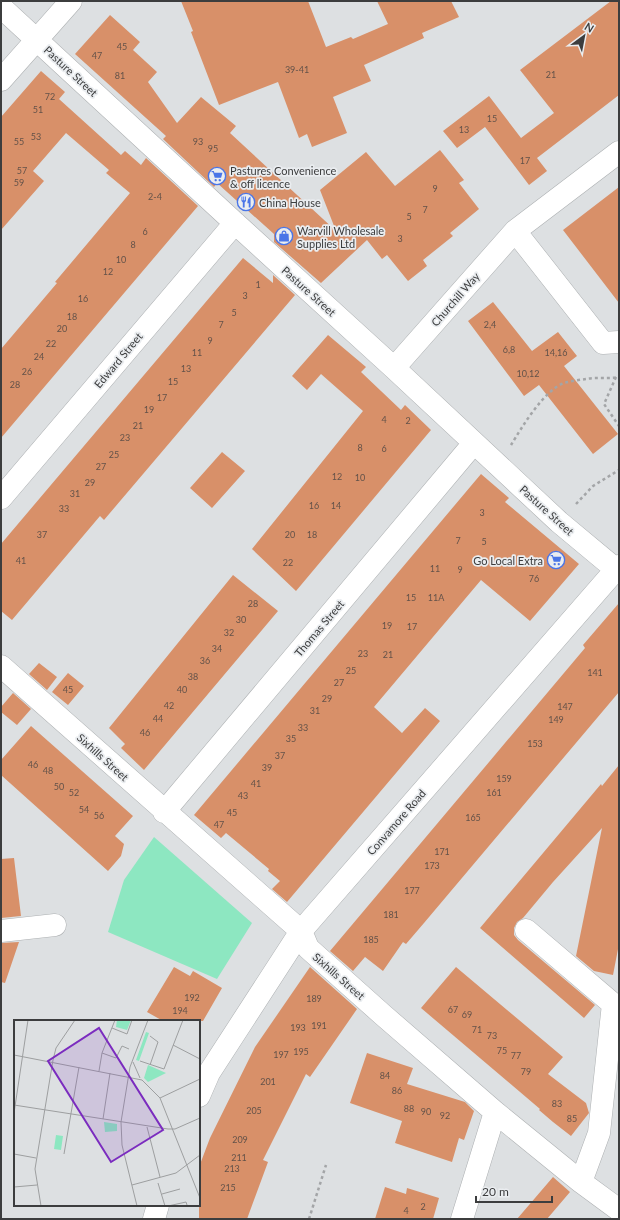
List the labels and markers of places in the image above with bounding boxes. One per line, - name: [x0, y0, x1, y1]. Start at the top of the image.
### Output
- place label: Pastures Convenience & off licence: [230, 164, 337, 190]
- supermarket icon: Pastures Convenience & off licence: [207, 166, 227, 186]
- restaurant icon: China House: [236, 192, 256, 212]
- place label: China House: [259, 196, 321, 209]
- place label: Warvill Wholesale Supplies Ltd: [297, 224, 384, 250]
- shop icon: Warvill Wholesale Supplies Ltd: [274, 226, 294, 246]
- supermarket icon: Go Local Extra: [546, 550, 566, 570]
- place label: Go Local Extra: [473, 554, 543, 567]

